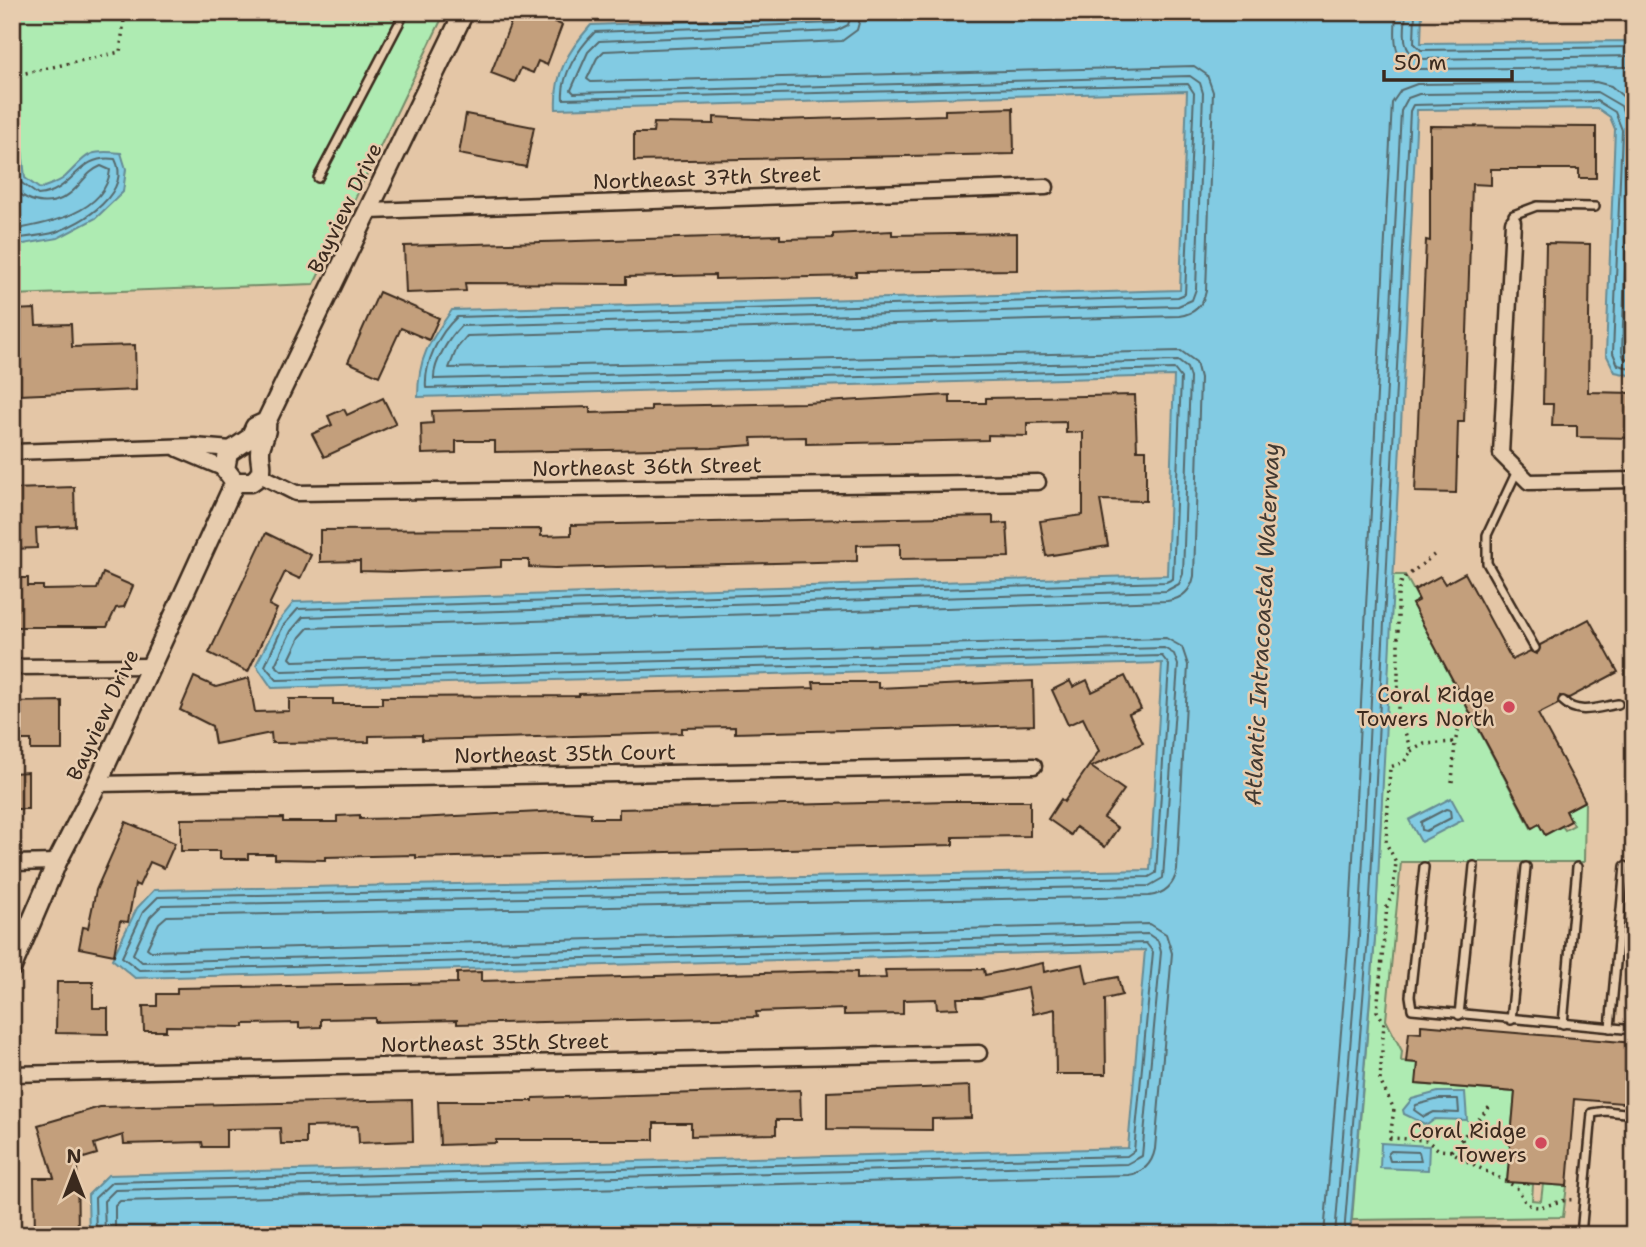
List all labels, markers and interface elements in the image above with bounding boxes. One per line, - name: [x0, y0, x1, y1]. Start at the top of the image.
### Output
- scale bar: [1384, 38, 1511, 82]
- text: 50 m: [1394, 49, 1447, 77]
- street label: Bayview Drive: [301, 138, 389, 278]
- street label: Northeast 37th Street: [592, 160, 822, 196]
- water label: Atlantic Intracoastal Waterway: [1238, 442, 1286, 806]
- street label: Northeast 36th Street: [532, 451, 762, 483]
- street label: Bayview Drive: [60, 645, 146, 785]
- place label: Coral Ridge Towers North: [1356, 681, 1495, 733]
- marker: Coral Ridge Towers North: [1501, 699, 1517, 715]
- street label: Northeast 35th Court: [454, 738, 676, 770]
- street label: Northeast 35th Street: [381, 1027, 609, 1059]
- place label: Coral Ridge Towers: [1409, 1117, 1527, 1169]
- marker: Coral Ridge Towers: [1533, 1135, 1549, 1151]
- north arrow: [38, 1138, 108, 1208]
- text: N: [66, 1144, 82, 1169]

